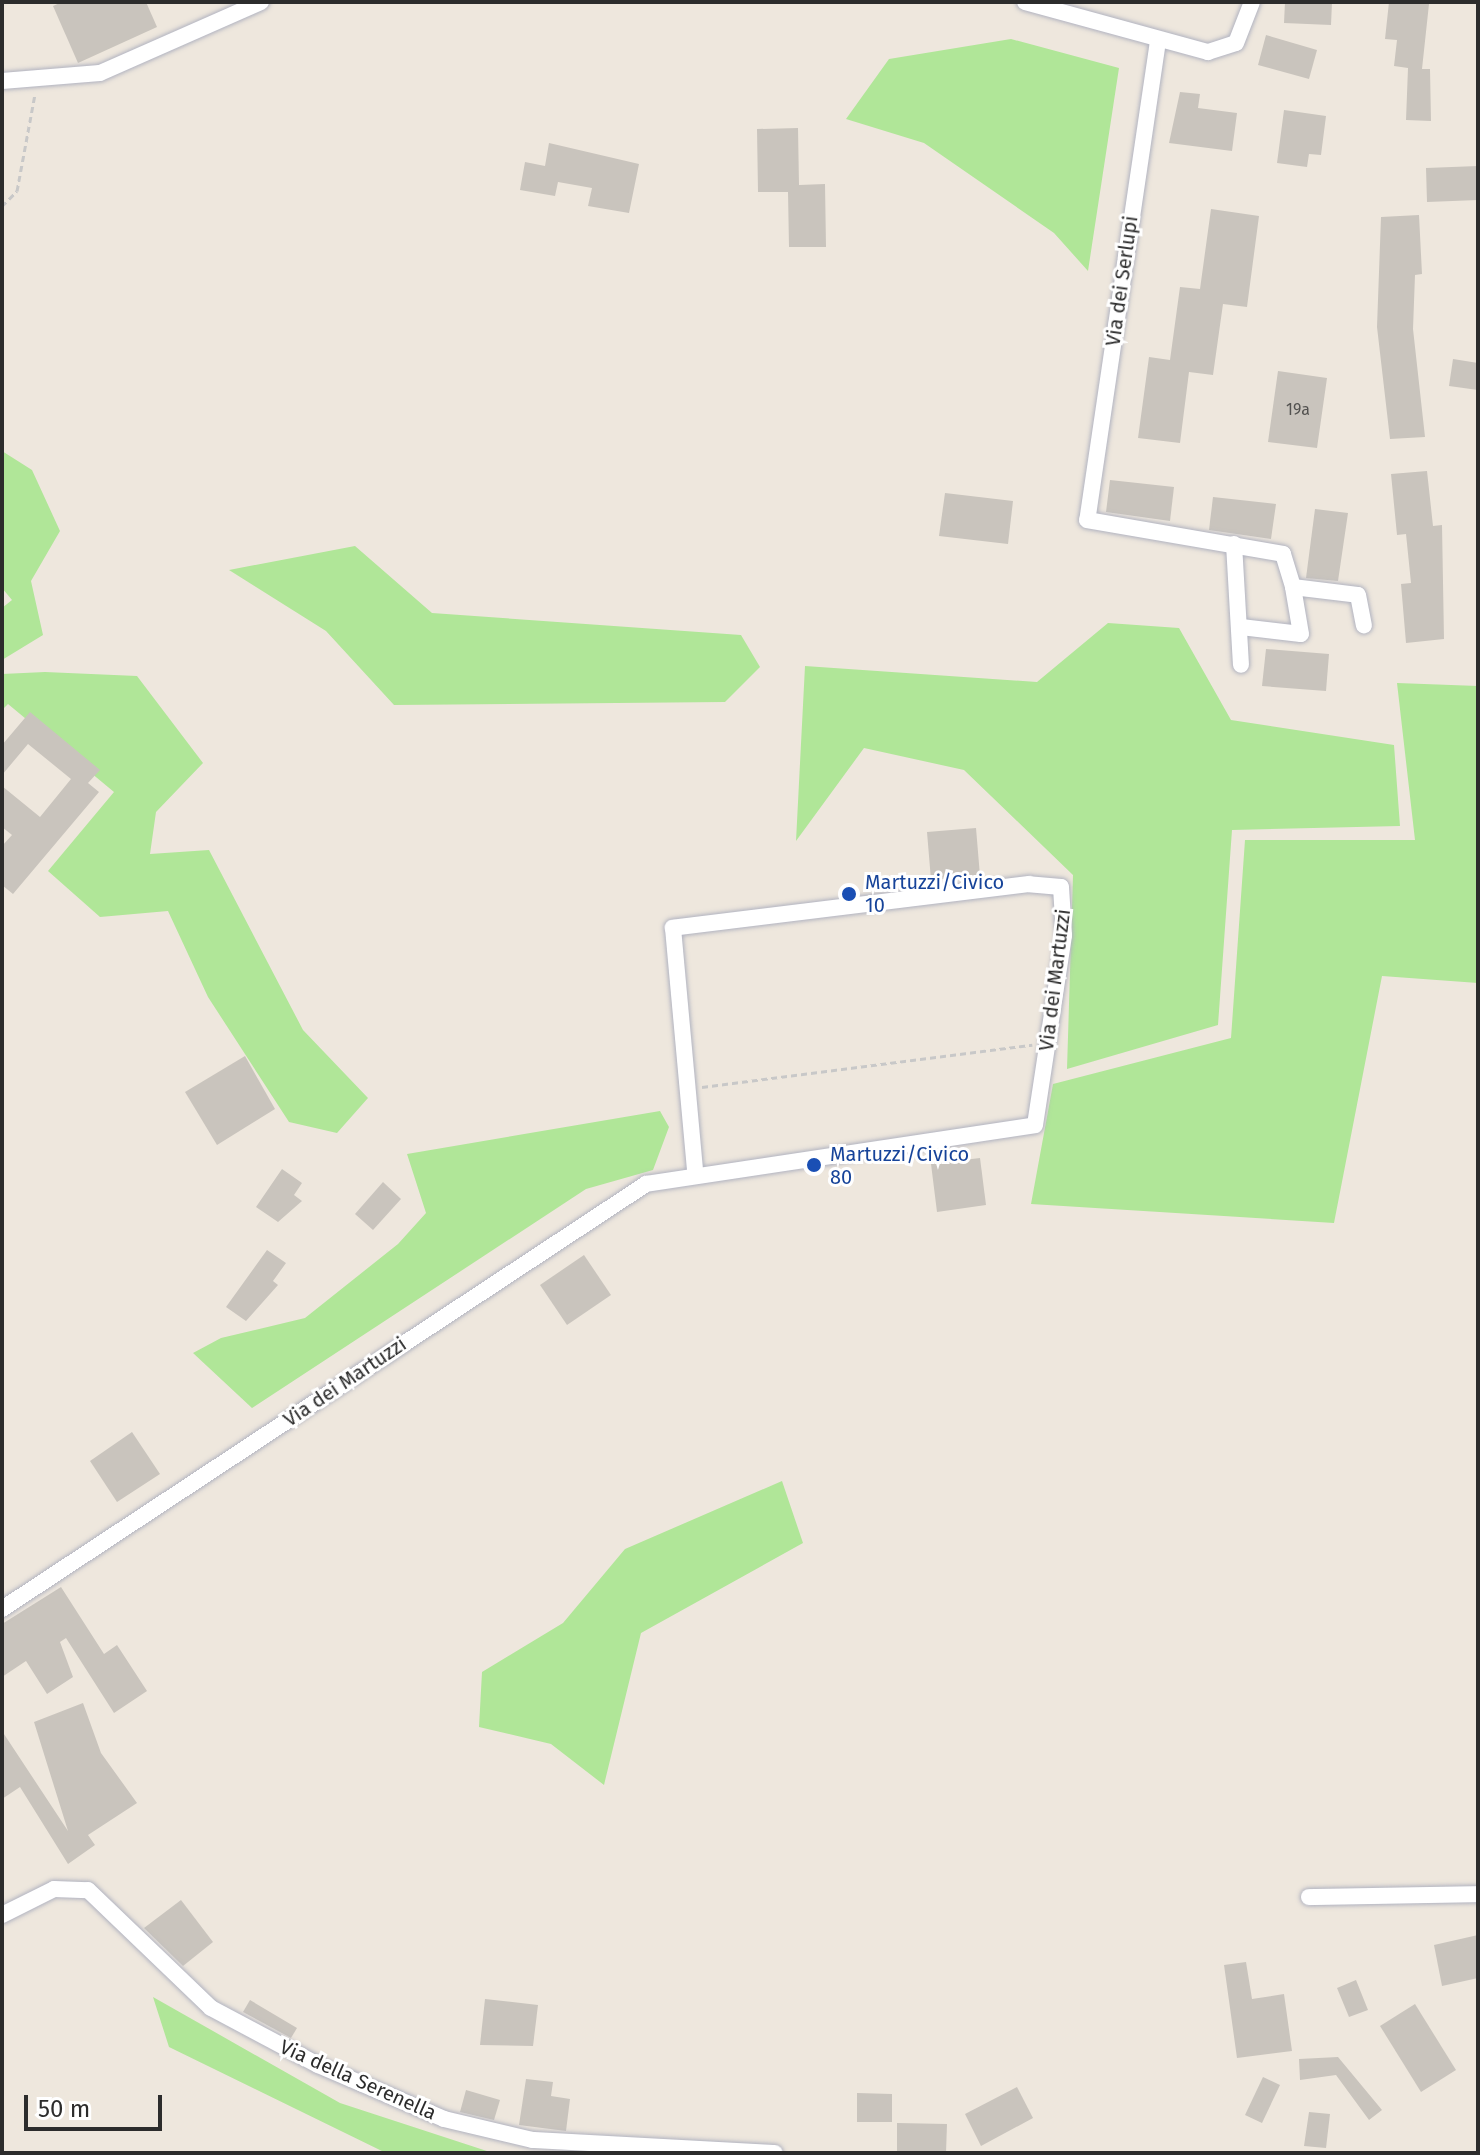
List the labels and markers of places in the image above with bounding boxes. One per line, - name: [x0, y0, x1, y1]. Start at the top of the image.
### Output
- place label: Martuzzi/Civico 10: [865, 870, 1004, 917]
- marker: Martuzzi/Civico 10: [840, 885, 858, 903]
- place label: Martuzzi/Civico 80: [830, 1142, 969, 1189]
- marker: Martuzzi/Civico 80: [805, 1156, 823, 1174]

